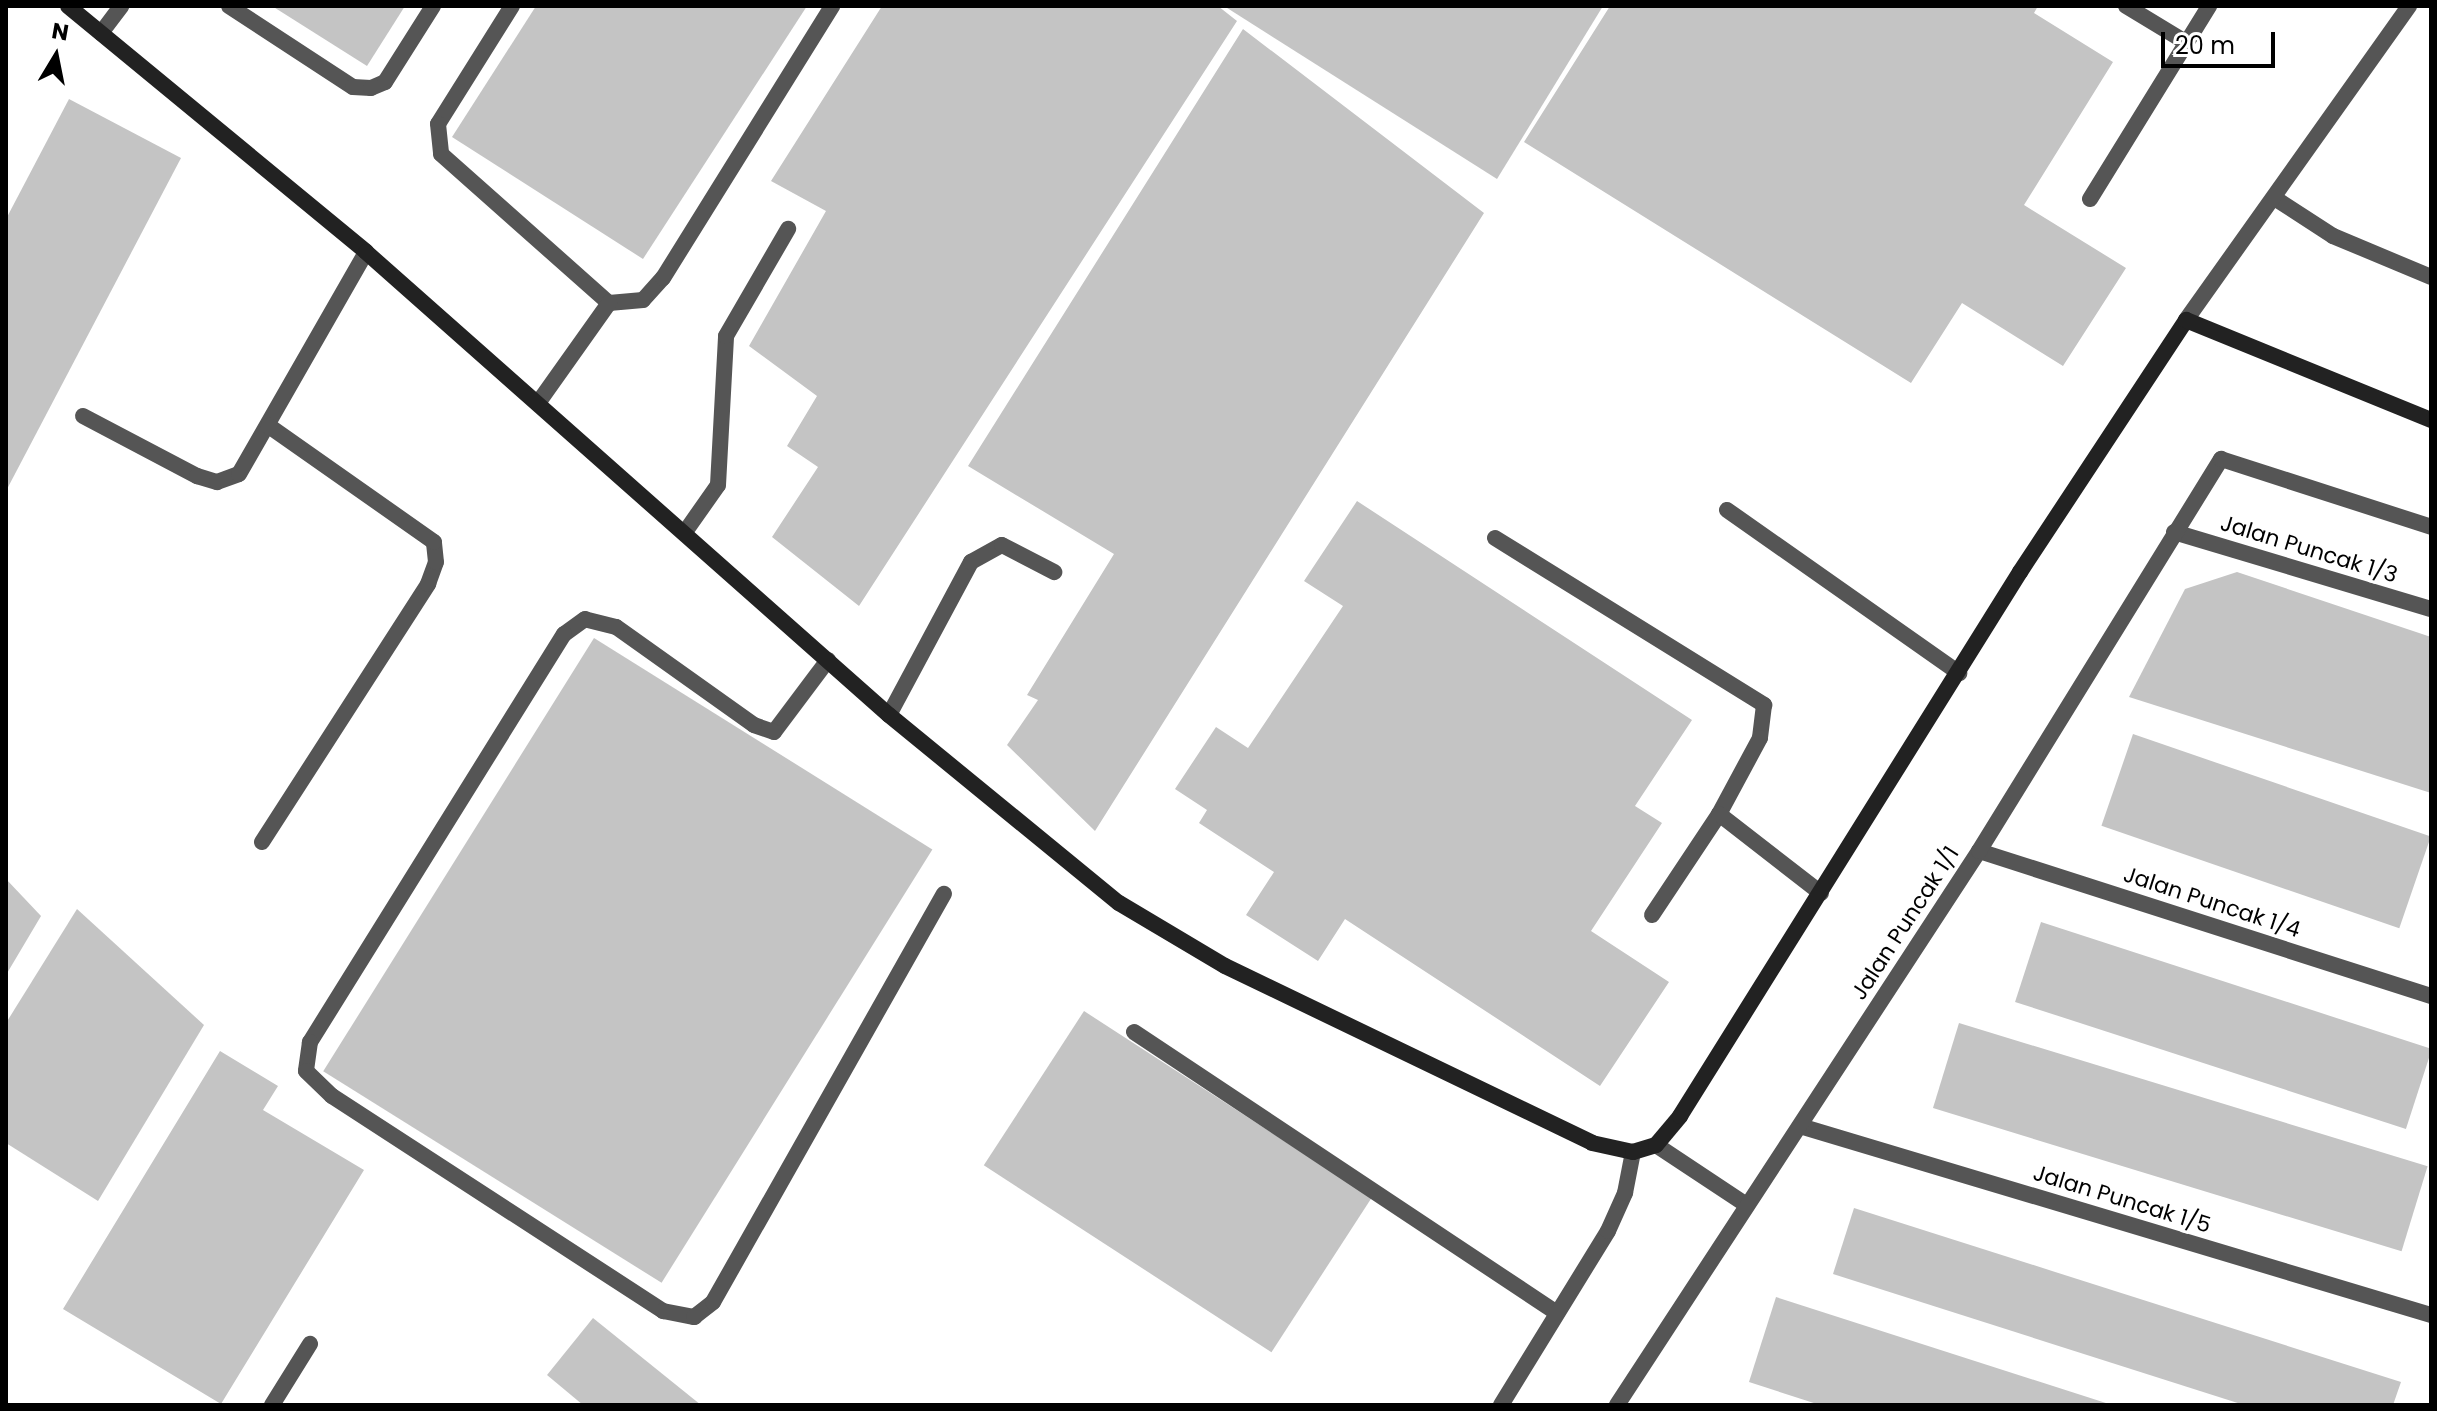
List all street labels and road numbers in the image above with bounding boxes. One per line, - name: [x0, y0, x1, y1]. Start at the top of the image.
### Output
- street label: Jalan Puncak 1/3: [2217, 510, 2401, 588]
- street label: Jalan Puncak 1/1: [1846, 841, 1964, 1005]
- street label: Jalan Puncak 1/4: [2120, 861, 2304, 943]
- street label: Jalan Puncak 1/5: [2030, 1159, 2214, 1239]

